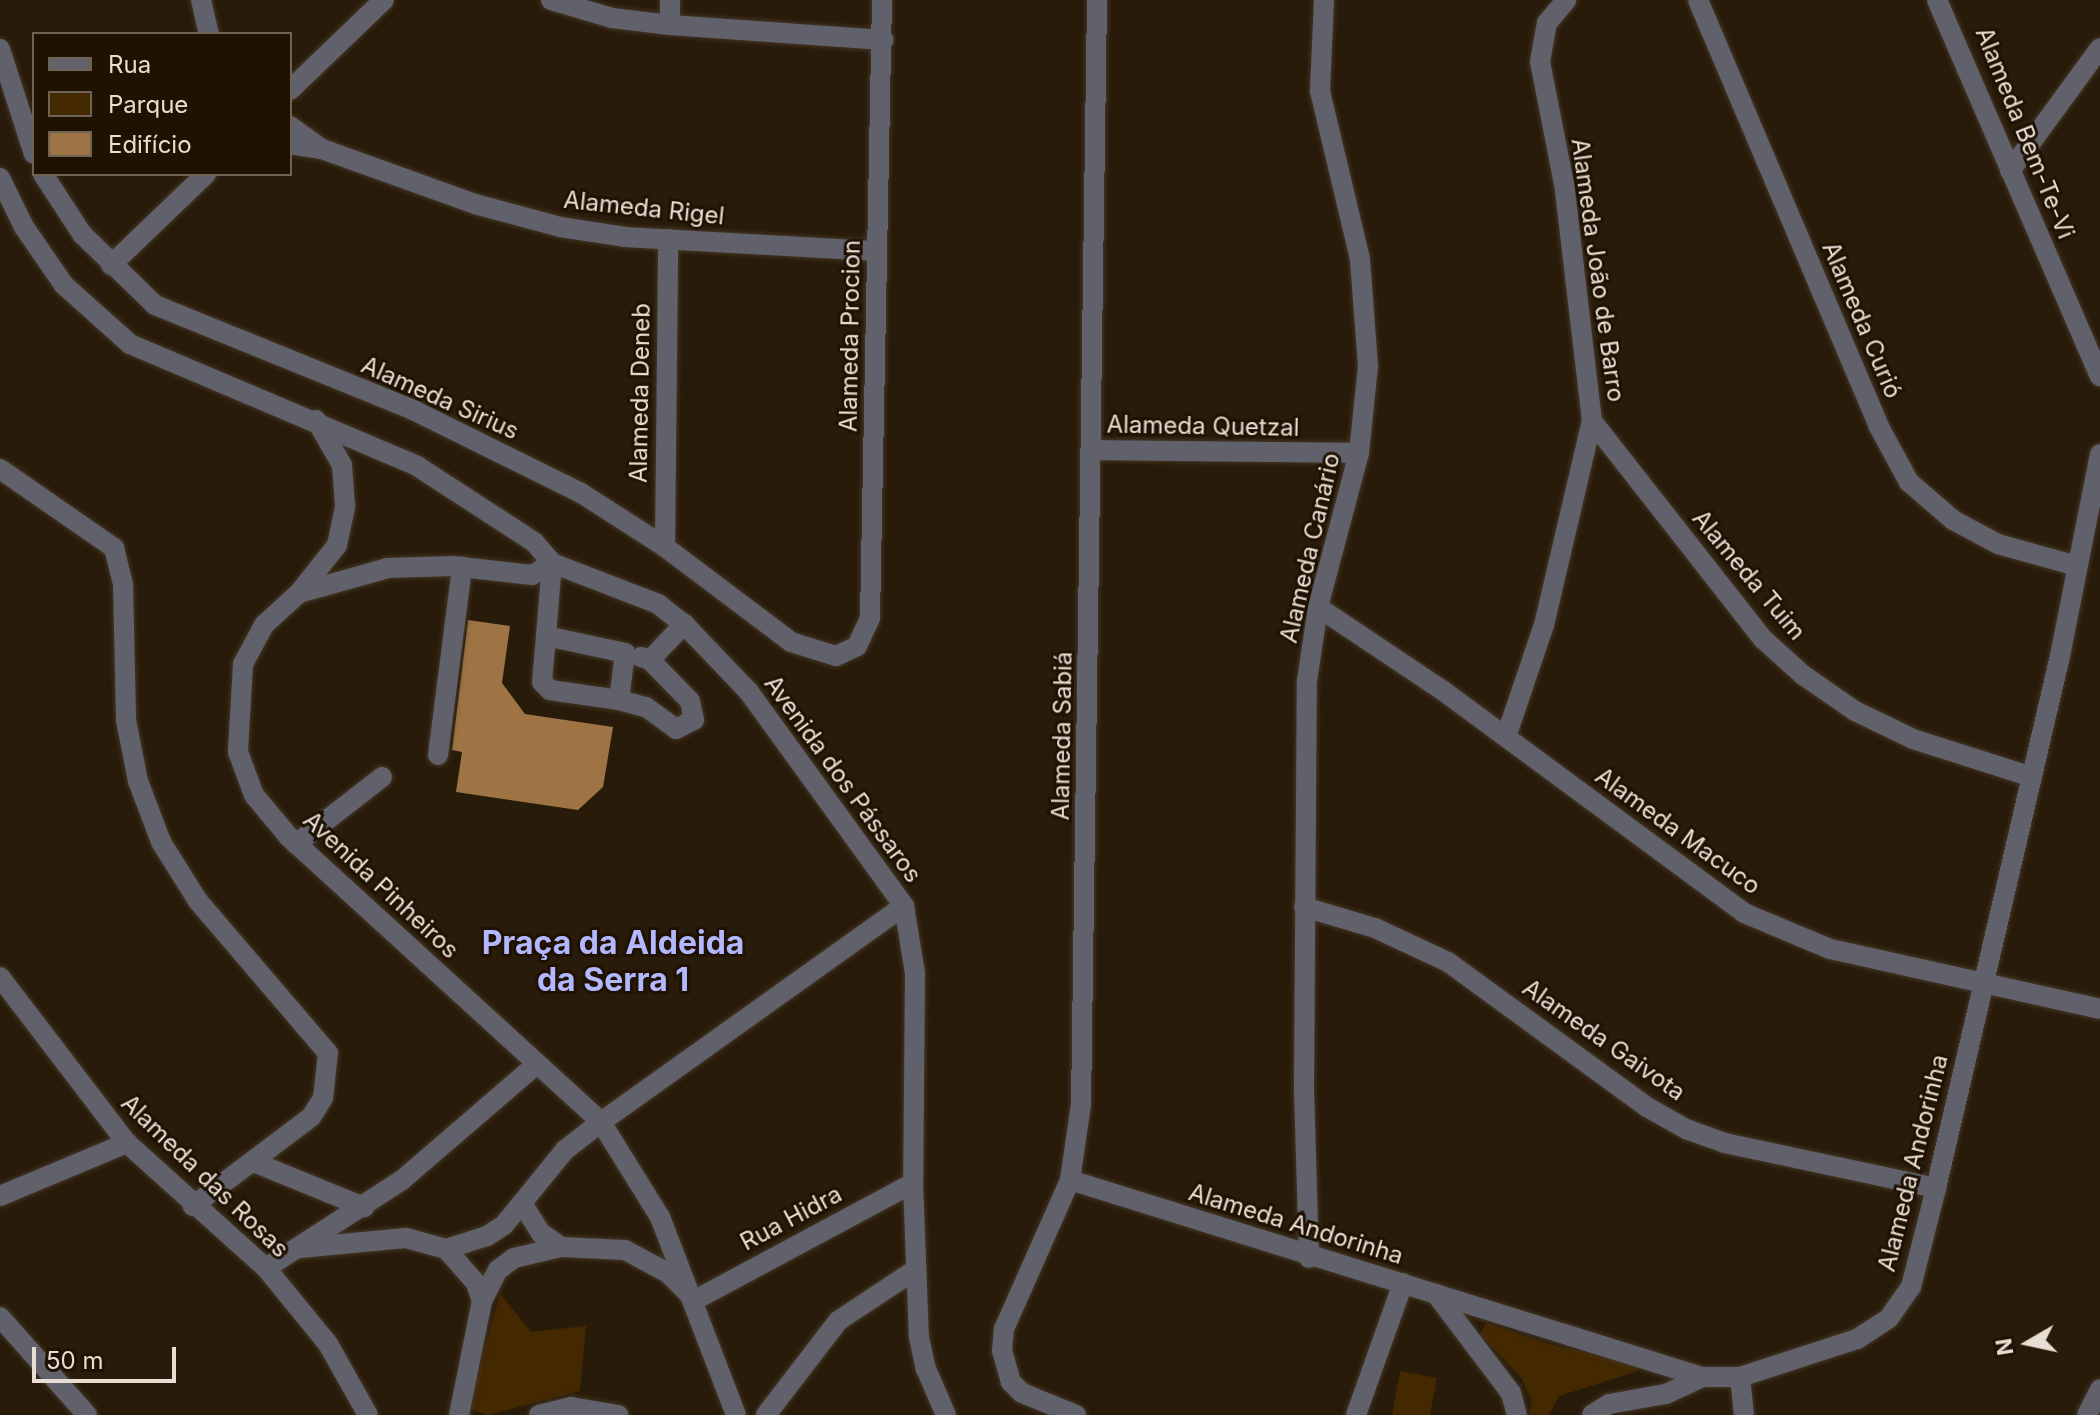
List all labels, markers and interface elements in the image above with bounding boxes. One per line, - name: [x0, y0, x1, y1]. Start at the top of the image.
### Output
- street label: Alameda Bem-Te-Vi: [1969, 23, 2081, 243]
- legend: [32, 32, 292, 176]
- text: Rua: [108, 50, 151, 79]
- text: Parque: [108, 90, 188, 119]
- text: Edifício: [108, 130, 192, 159]
- street label: Alameda João de Barro: [1565, 136, 1631, 404]
- street label: Alameda Rigel: [562, 185, 726, 231]
- street label: Alameda Curió: [1816, 237, 1908, 403]
- street label: Alameda Procion: [834, 240, 866, 432]
- street label: Alameda Deneb: [624, 303, 656, 483]
- street label: Alameda Sirius: [357, 350, 523, 446]
- street label: Alameda Quetzal: [1106, 410, 1300, 442]
- street label: Alameda Canário: [1274, 450, 1346, 646]
- street label: Alameda Tuim: [1686, 504, 1812, 646]
- street label: Alameda Sabiá: [1046, 651, 1078, 821]
- street label: Avenida dos Pássaros: [758, 670, 928, 888]
- street label: Alameda Macuco: [1590, 761, 1766, 901]
- street label: Avenida Pinheiros: [297, 806, 465, 964]
- district label: Praça da Aldeida da Serra 1: [482, 925, 744, 1000]
- street label: Alameda Gaivota: [1517, 973, 1691, 1107]
- street label: Alameda Andorinha: [1872, 1051, 1954, 1275]
- street label: Alameda das Rosas: [115, 1089, 295, 1263]
- street label: Alameda Andorinha: [1185, 1178, 1407, 1270]
- street label: Rua Hidra: [735, 1179, 847, 1257]
- north arrow: [1988, 1303, 2068, 1383]
- scale bar: [36, 1331, 180, 1381]
- text: N: [1990, 1336, 2018, 1357]
- text: 50 m: [46, 1346, 104, 1375]

